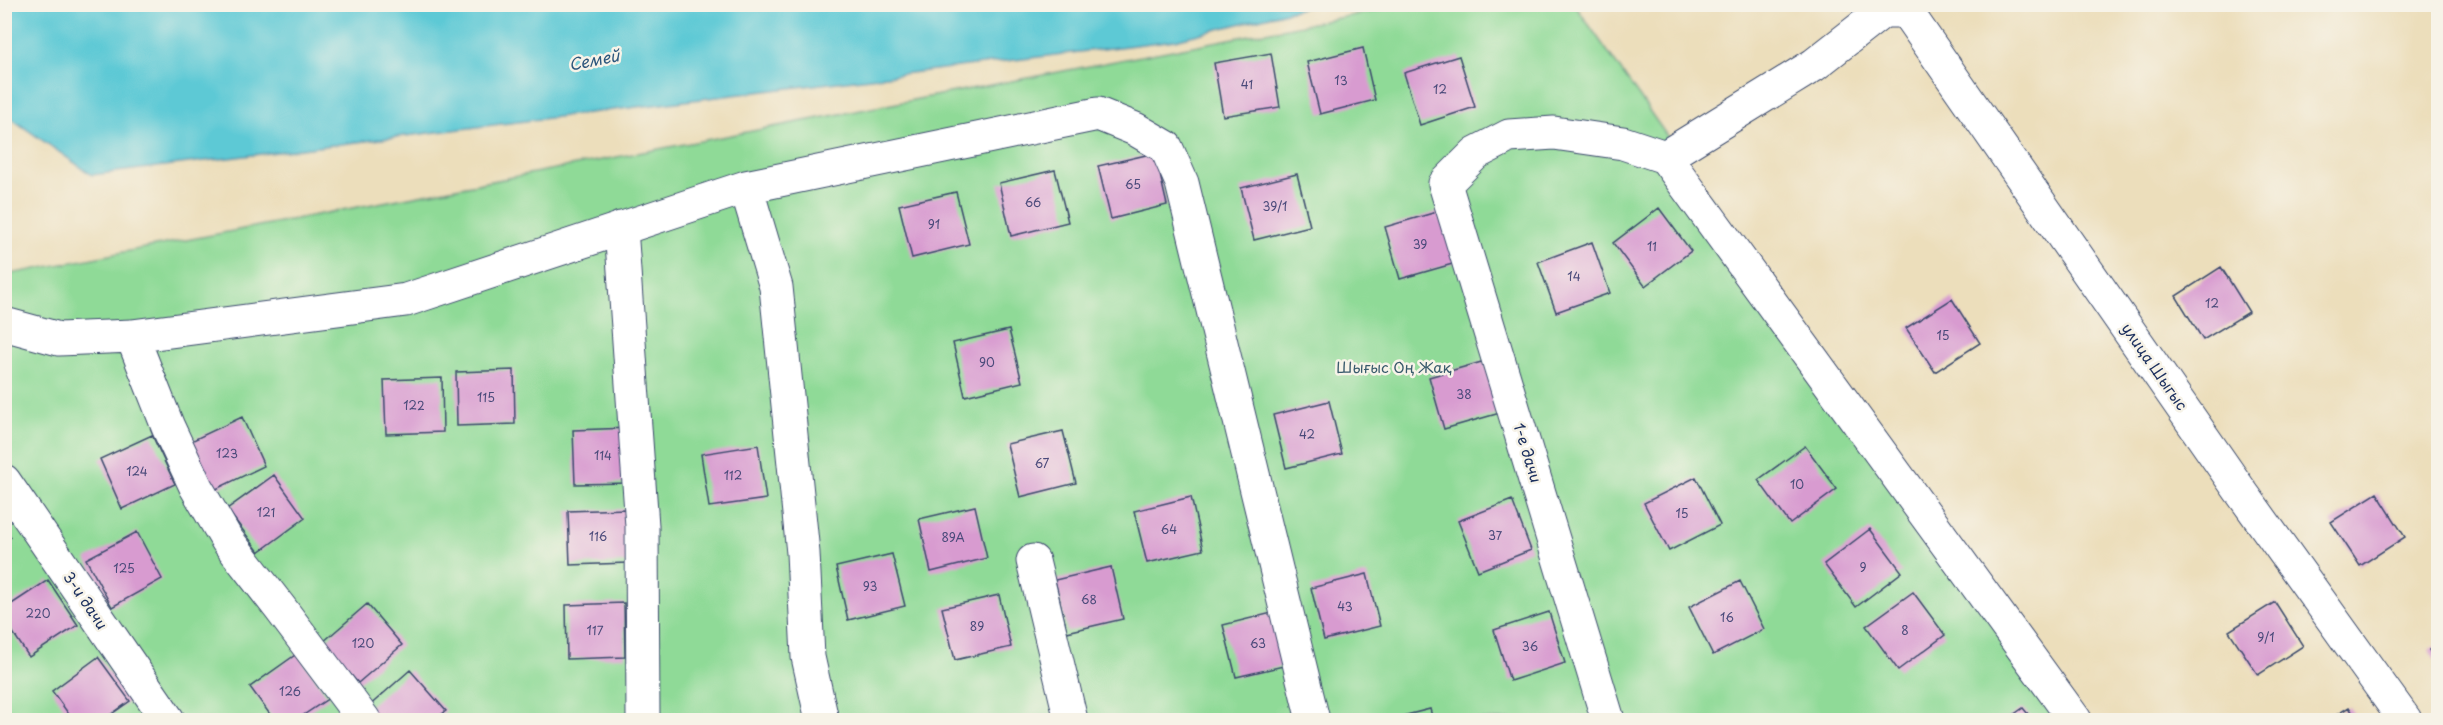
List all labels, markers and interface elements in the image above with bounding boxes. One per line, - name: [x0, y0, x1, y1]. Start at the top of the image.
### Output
- water label: Семей: [566, 42, 623, 76]
- house number: 13: [1334, 71, 1348, 89]
- house number: 41: [1241, 75, 1253, 93]
- house number: 12: [1433, 80, 1447, 98]
- house number: 65: [1125, 175, 1141, 193]
- house number: 66: [1025, 193, 1041, 211]
- house number: 39/1: [1262, 197, 1288, 215]
- house number: 91: [928, 215, 940, 233]
- house number: 39: [1413, 235, 1427, 253]
- house number: 11: [1647, 237, 1657, 255]
- house number: 14: [1567, 267, 1581, 285]
- house number: 12: [2205, 294, 2219, 312]
- street label: улица Шыгыс: [2117, 318, 2194, 415]
- house number: 15: [1936, 326, 1950, 344]
- house number: 90: [979, 353, 995, 371]
- park label: Шығыс Оң Жақ: [1336, 355, 1452, 378]
- house number: 38: [1456, 385, 1472, 403]
- house number: 115: [477, 388, 495, 406]
- house number: 122: [403, 396, 425, 414]
- street label: 1-е дачи: [1508, 420, 1548, 486]
- house number: 42: [1299, 425, 1315, 443]
- house number: 123: [216, 444, 238, 462]
- house number: 114: [594, 446, 612, 464]
- house number: 67: [1035, 454, 1050, 472]
- house number: 124: [126, 462, 148, 480]
- house number: 112: [724, 466, 742, 484]
- house number: 10: [1790, 475, 1804, 493]
- house number: 121: [257, 503, 275, 521]
- house number: 15: [1675, 504, 1689, 522]
- house number: 64: [1161, 520, 1177, 538]
- house number: 37: [1488, 526, 1503, 544]
- house number: 116: [589, 527, 607, 545]
- house number: 89А: [941, 528, 965, 546]
- house number: 9: [1859, 558, 1867, 576]
- house number: 125: [113, 559, 135, 577]
- street label: 3-и дачи: [58, 567, 114, 634]
- house number: 93: [863, 577, 877, 595]
- house number: 68: [1081, 590, 1097, 608]
- house number: 43: [1337, 597, 1353, 615]
- house number: 220: [26, 604, 51, 622]
- house number: 16: [1720, 608, 1734, 626]
- house number: 89: [970, 617, 984, 635]
- house number: 117: [587, 621, 604, 639]
- house number: 8: [1901, 621, 1909, 639]
- house number: 9/1: [2257, 628, 2275, 646]
- house number: 120: [352, 634, 374, 652]
- house number: 63: [1250, 634, 1266, 652]
- house number: 36: [1522, 637, 1538, 655]
- house number: 126: [279, 682, 301, 700]

